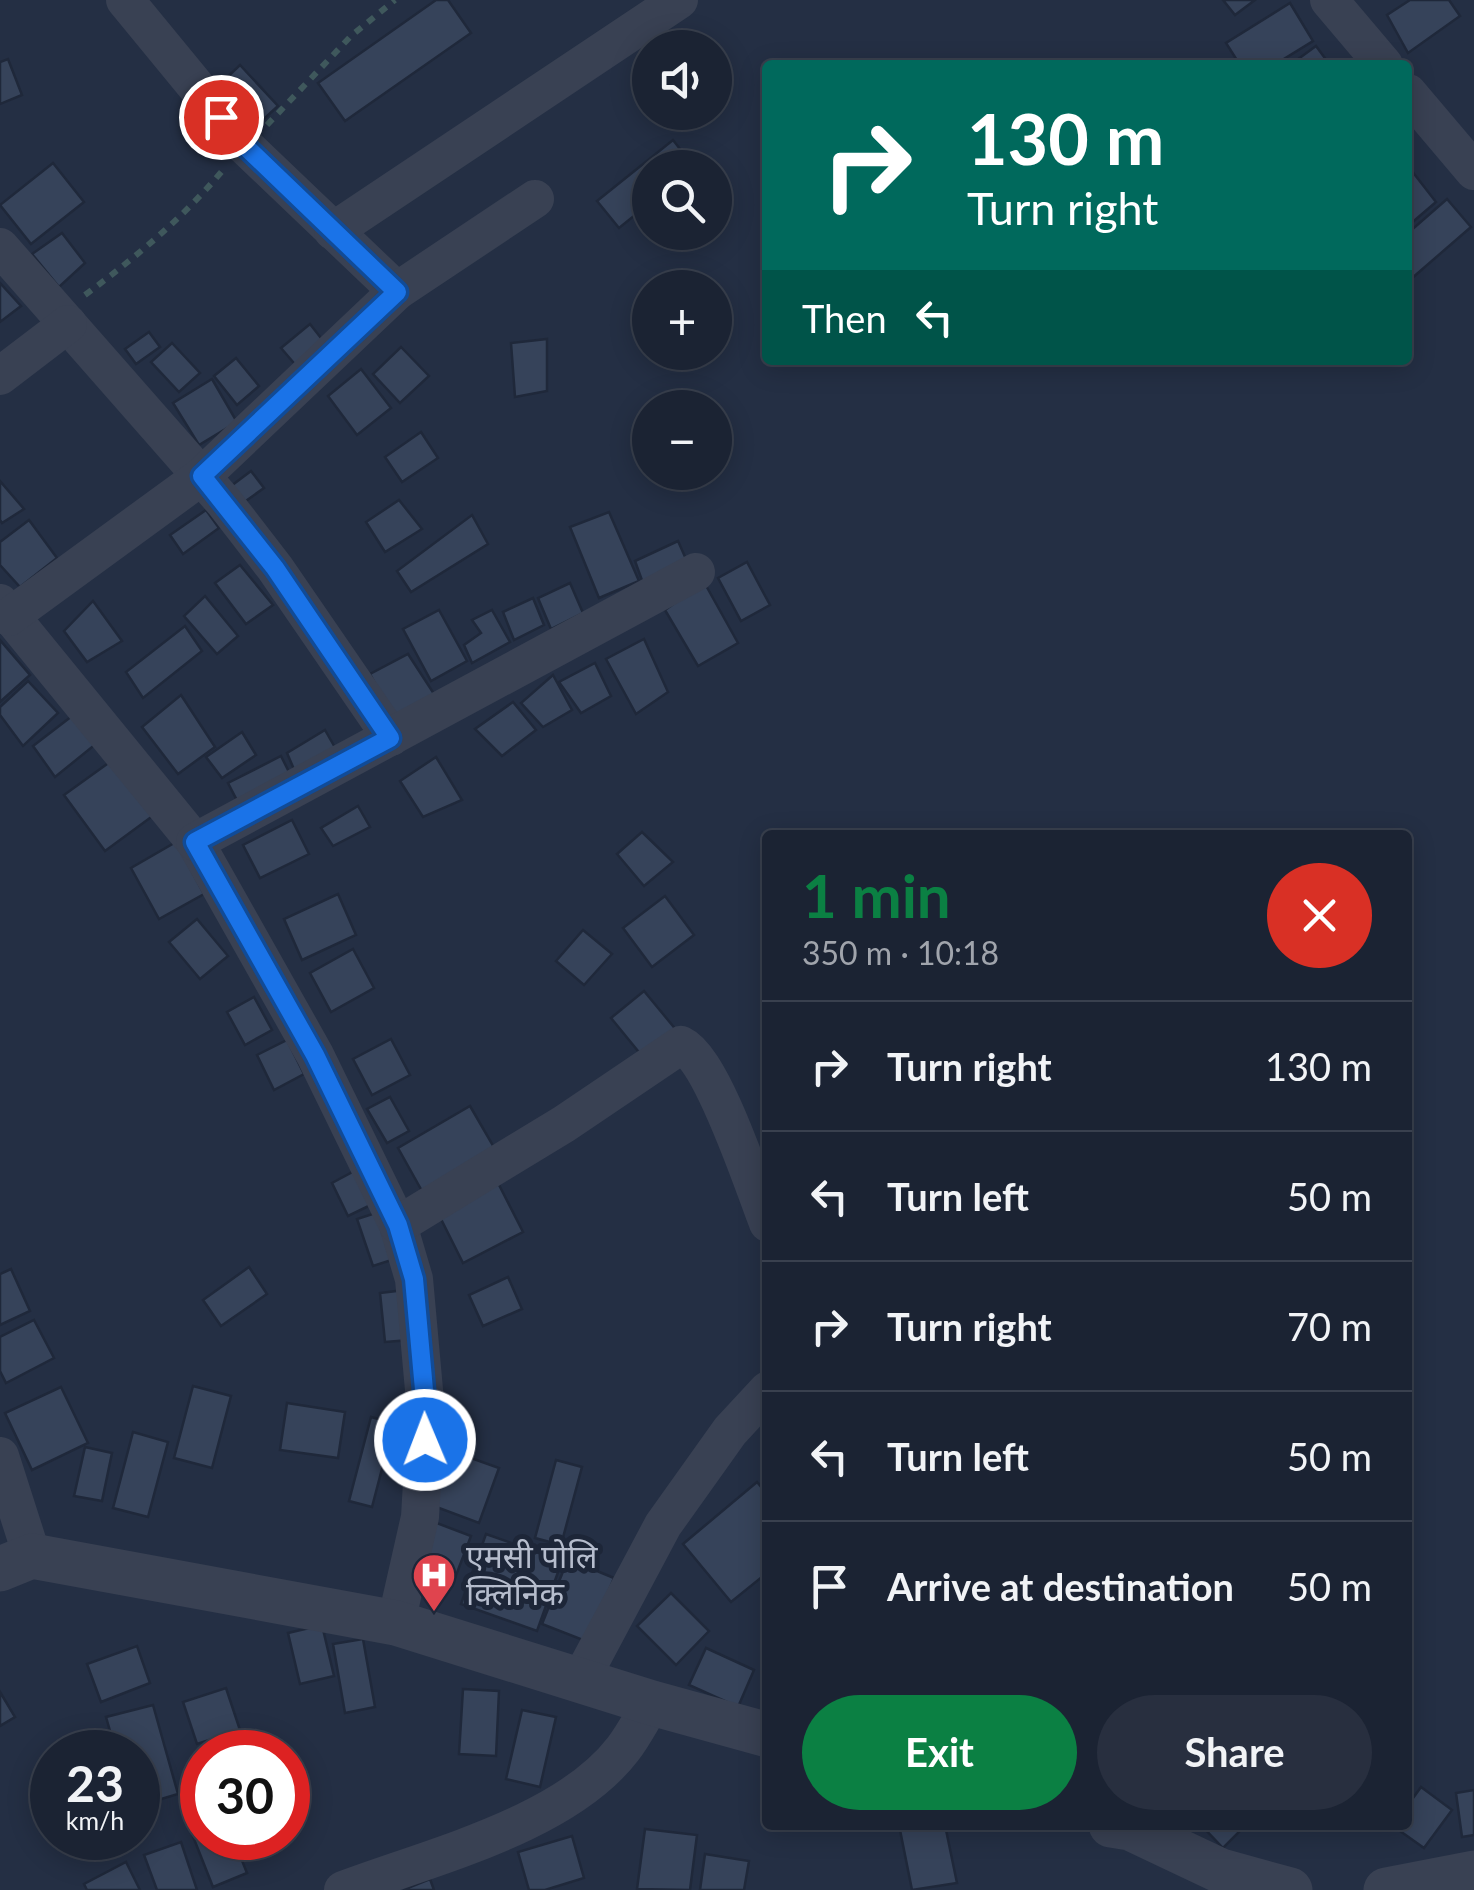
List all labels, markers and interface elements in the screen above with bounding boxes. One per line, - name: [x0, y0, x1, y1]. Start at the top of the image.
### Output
- map controls: [632, 30, 732, 490]
- button: sound: [632, 30, 732, 130]
- pin: [179, 75, 264, 160]
- icon: arrive: [194, 90, 249, 145]
- text: 130 m: [967, 96, 1164, 180]
- icon: right: [802, 100, 932, 230]
- button: search: [632, 150, 732, 250]
- text: Turn right: [967, 181, 1158, 235]
- button: +: [632, 270, 732, 370]
- icon: left: [907, 290, 962, 345]
- text: Then: [802, 295, 887, 341]
- button: −: [632, 390, 732, 490]
- text: 1 min: [802, 859, 951, 931]
- button: close: [1267, 863, 1372, 968]
- text: 350 m · 10:18: [802, 933, 999, 972]
- icon: right: [802, 1039, 857, 1094]
- text: Turn right: [887, 1043, 1052, 1089]
- text: 130 m: [1265, 1043, 1372, 1089]
- icon: left: [802, 1169, 857, 1224]
- text: Turn left: [887, 1173, 1029, 1219]
- text: 50 m: [1287, 1173, 1372, 1219]
- icon: right: [802, 1299, 857, 1354]
- text: Turn right: [887, 1303, 1052, 1349]
- text: 70 m: [1287, 1303, 1372, 1349]
- position arrow: [373, 1388, 477, 1492]
- icon: left: [802, 1429, 857, 1484]
- text: Turn left: [887, 1433, 1029, 1479]
- text: 50 m: [1287, 1433, 1372, 1479]
- place label: एमसी पोलि क्लिनिक: [466, 1536, 599, 1612]
- hospital icon: एमसी पोलि क्लिनिक: [411, 1552, 457, 1613]
- icon: arrive: [802, 1559, 857, 1614]
- text: Arrive at destination: [887, 1563, 1234, 1609]
- text: 50 m: [1287, 1563, 1372, 1609]
- button: Exit: [802, 1695, 1077, 1810]
- button: Share: [1097, 1695, 1372, 1810]
- speed limit sign: 30: [180, 1730, 310, 1860]
- text: 23: [66, 1753, 124, 1813]
- text: km/h: [66, 1805, 124, 1835]

